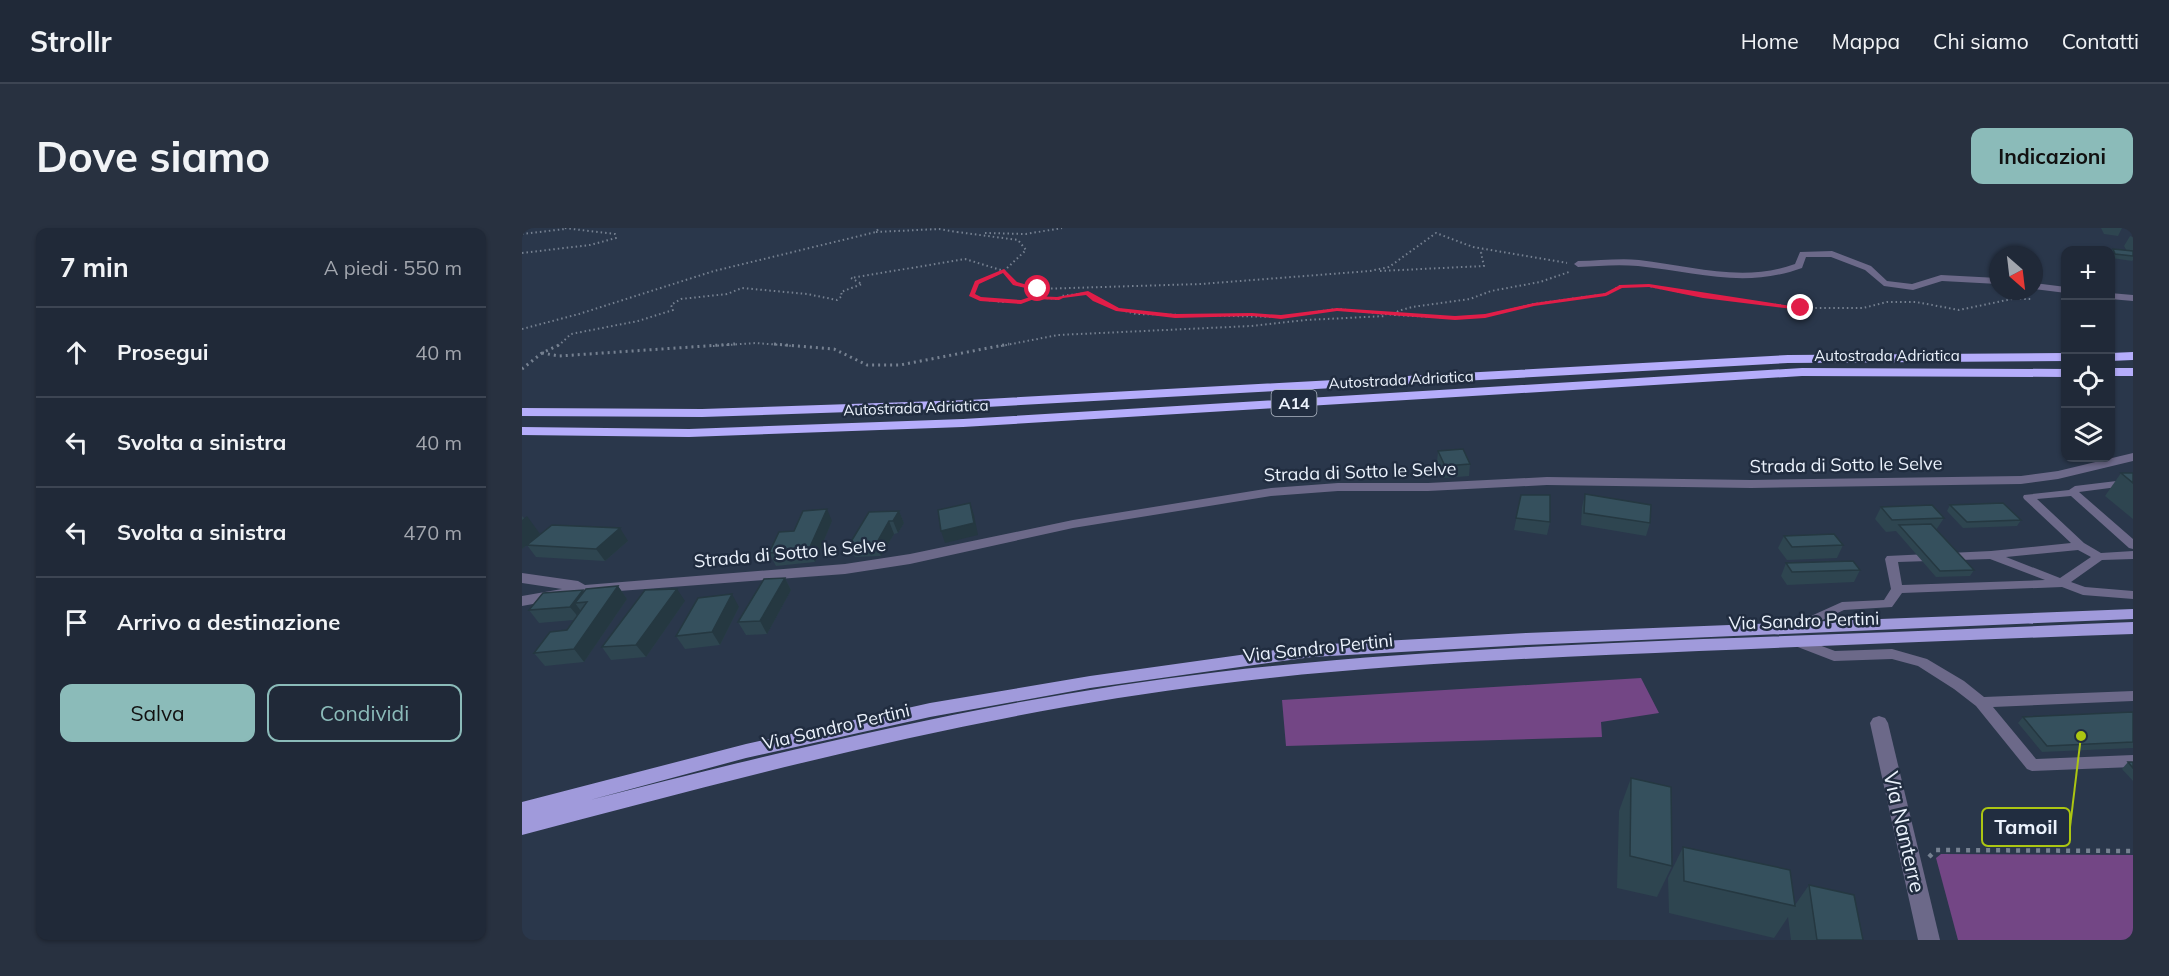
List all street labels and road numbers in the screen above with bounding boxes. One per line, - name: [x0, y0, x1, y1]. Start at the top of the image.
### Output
- street label: Autostrada Adriatica: [1814, 346, 1960, 365]
- street label: Autostrada Adriatica: [1328, 366, 1474, 393]
- road number: A14: [1272, 390, 1316, 416]
- street label: Autostrada Adriatica: [843, 395, 989, 420]
- street label: Strada di Sotto le Selve: [1749, 451, 1943, 478]
- street label: Strada di Sotto le Selve: [1263, 457, 1457, 486]
- street label: Strada di Sotto le Selve: [693, 533, 887, 572]
- street label: Via Sandro Pertini: [1728, 606, 1880, 635]
- street label: Via Sandro Pertini: [1242, 628, 1394, 667]
- street label: Via Sandro Pertini: [760, 698, 912, 755]
- street label: Via Nanterre: [1878, 769, 1932, 895]

